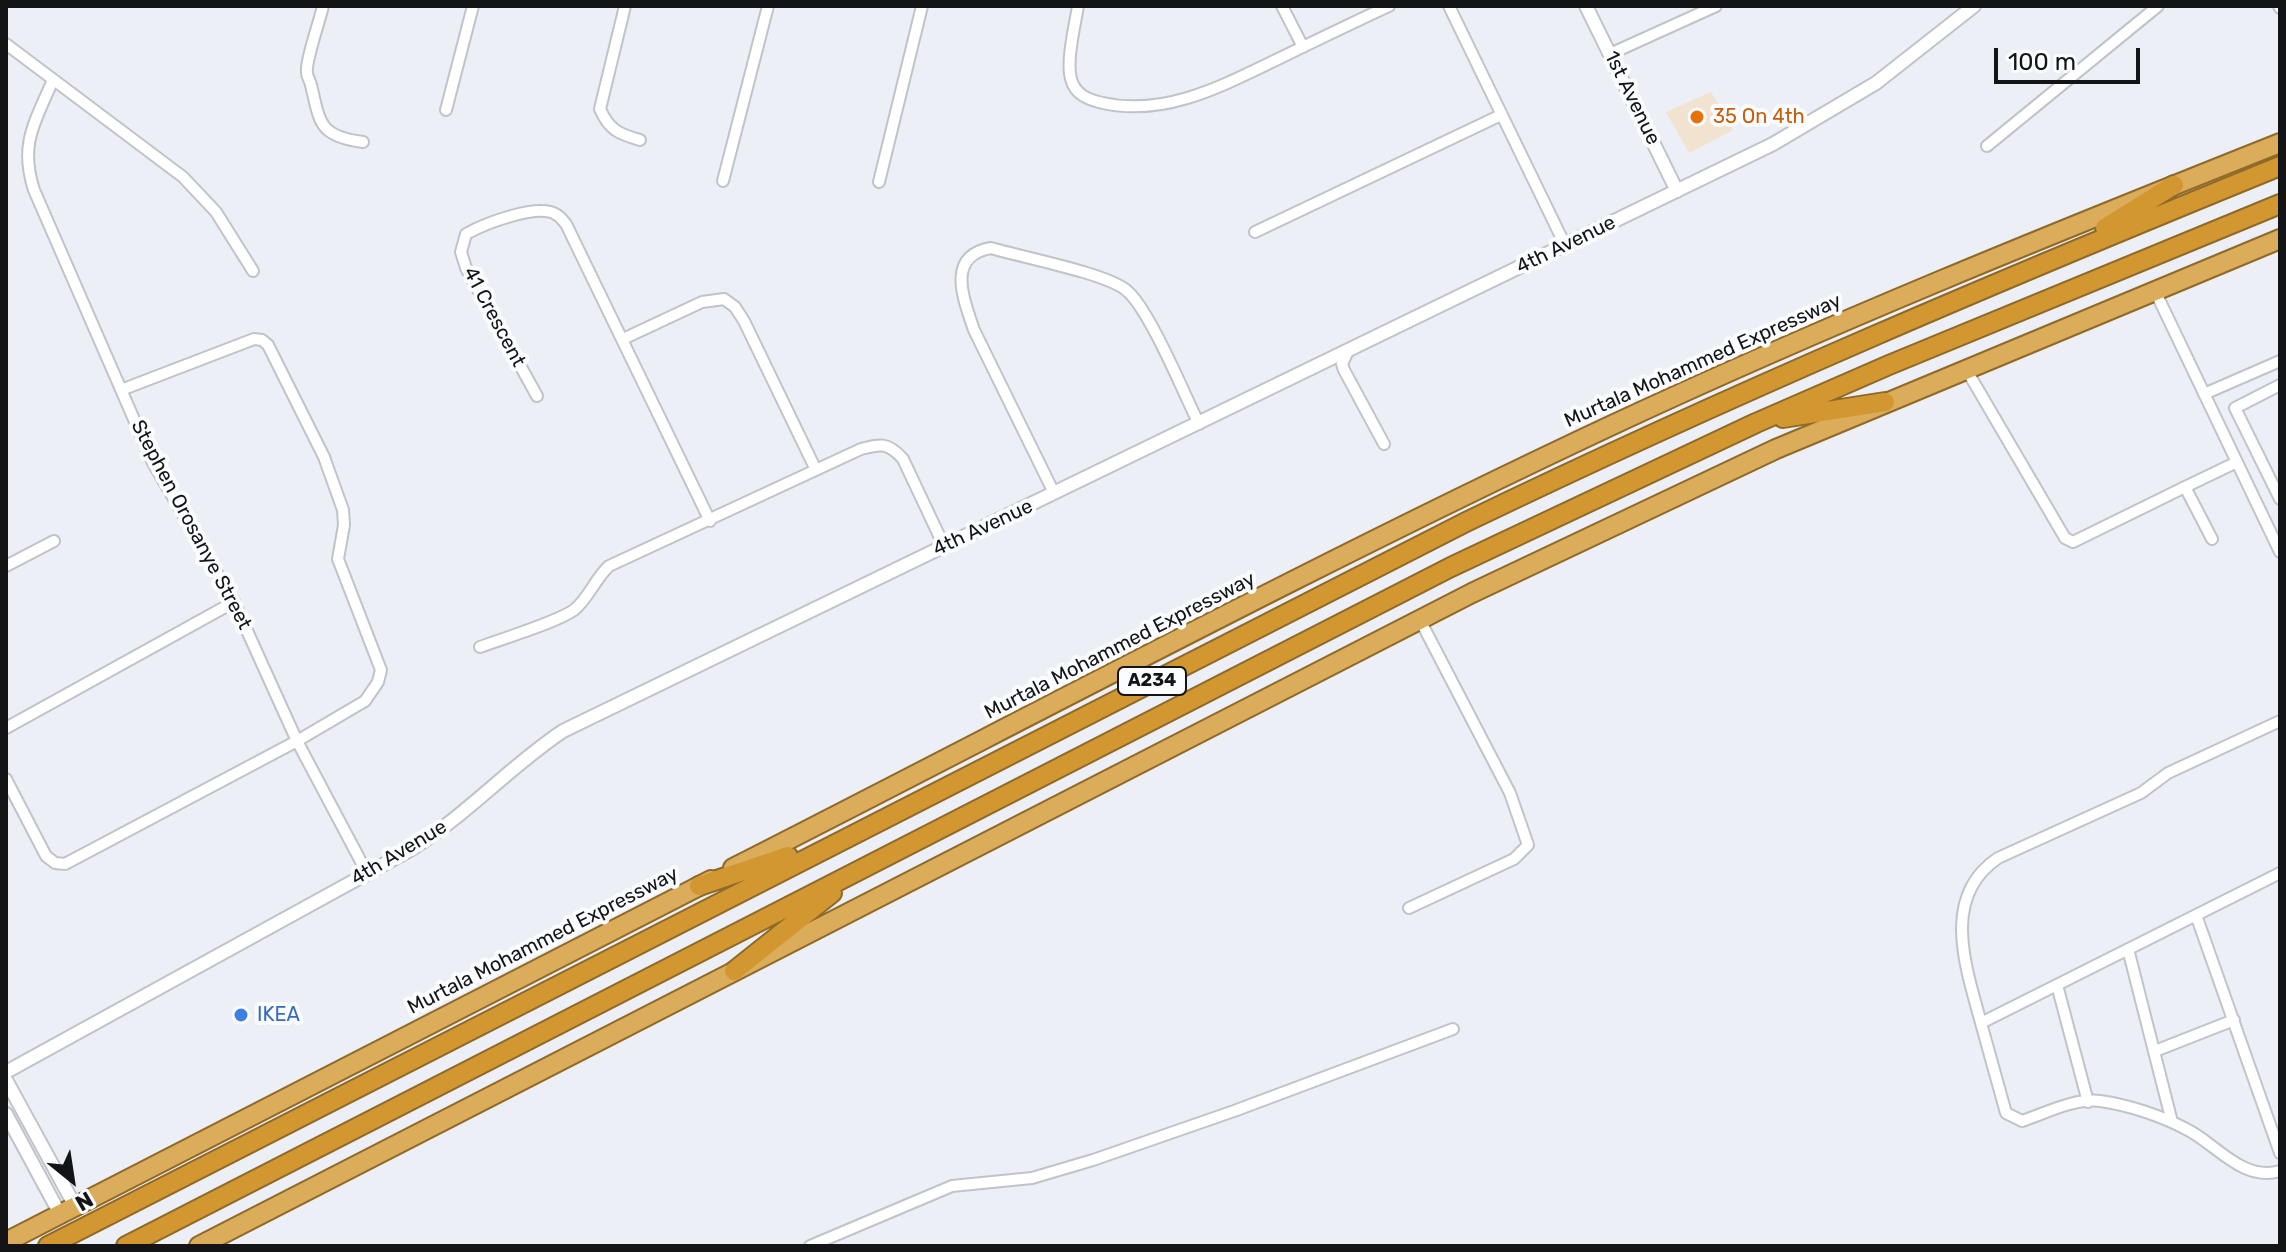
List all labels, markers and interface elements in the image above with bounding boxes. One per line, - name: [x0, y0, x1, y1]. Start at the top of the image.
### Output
- scale bar: [1998, 32, 2144, 82]
- street label: 1st Avenue: [1599, 47, 1665, 149]
- text: 100 m: [2008, 48, 2076, 76]
- place label: 35 On 4th: [1713, 105, 1805, 129]
- marker: 35 On 4th: [1688, 108, 1706, 126]
- street label: 4th Avenue: [1512, 211, 1620, 279]
- street label: 41 Crescent: [458, 263, 530, 371]
- street label: Murtala Mohammed Expressway: [1561, 289, 1845, 433]
- street label: Stephen Orosanye Street: [126, 416, 256, 634]
- street label: 4th Avenue: [929, 494, 1037, 562]
- street label: Murtala Mohammed Expressway: [981, 567, 1259, 725]
- road number: A234: [1118, 667, 1186, 695]
- street label: 4th Avenue: [347, 815, 451, 891]
- street label: Murtala Mohammed Expressway: [404, 862, 682, 1020]
- place label: IKEA: [257, 1003, 300, 1027]
- marker: IKEA: [232, 1006, 250, 1024]
- north arrow: [32, 1140, 112, 1220]
- text: N: [71, 1186, 98, 1217]

